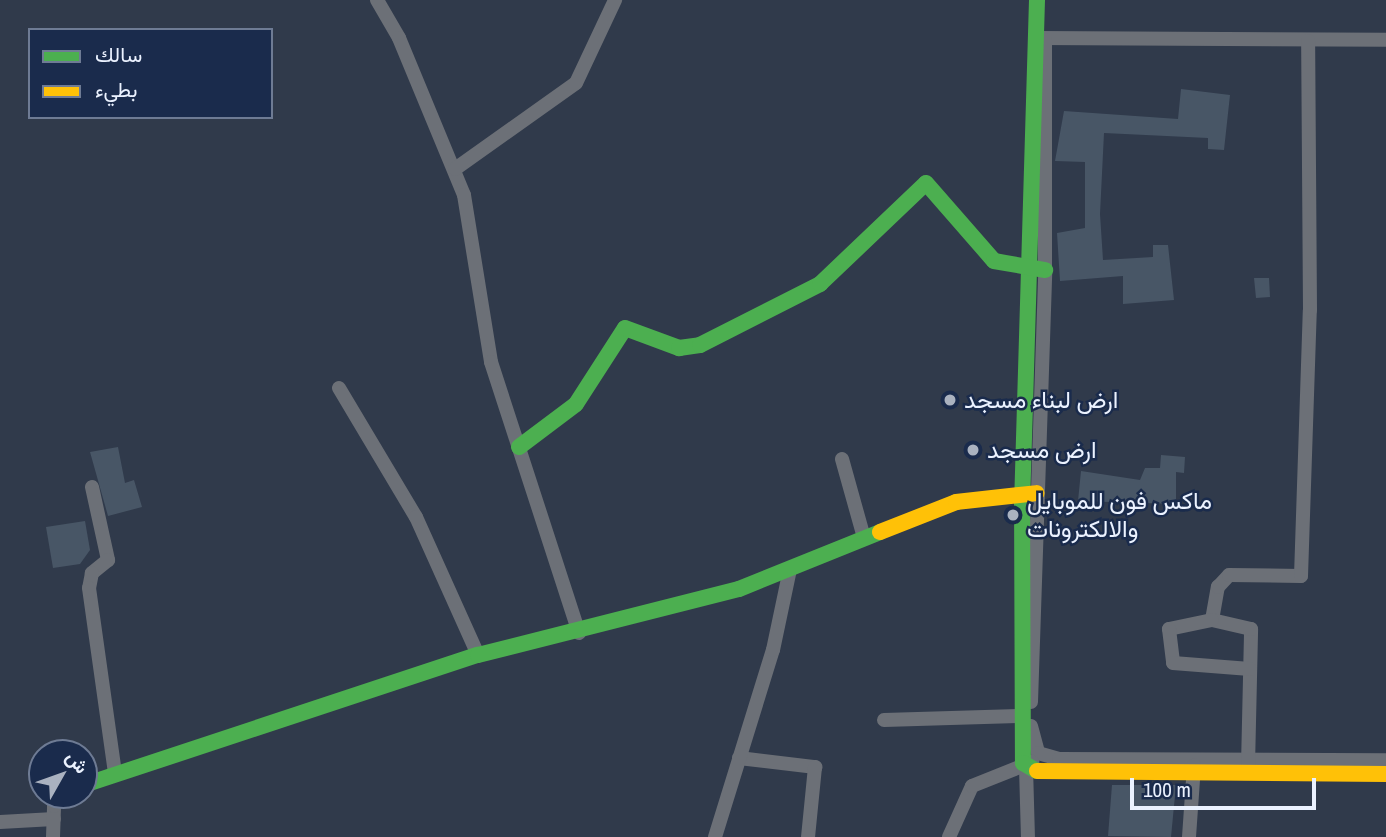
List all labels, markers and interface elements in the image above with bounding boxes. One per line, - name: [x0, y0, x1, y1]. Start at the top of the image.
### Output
- legend: [28, 28, 273, 119]
- text: سالك: [95, 40, 142, 69]
- text: بطيء: [95, 75, 138, 104]
- place label: ارض لبناء مسجد: [964, 386, 1118, 414]
- marker: ارض لبناء مسجد: [942, 392, 958, 408]
- place label: ارض مسجد: [987, 436, 1096, 464]
- marker: ارض مسجد: [965, 442, 981, 458]
- place label: ماكس فون للموبايل والالكترونات: [1027, 487, 1212, 543]
- marker: ماكس فون للموبايل والالكترونات: [1005, 507, 1021, 523]
- north arrow: [28, 739, 98, 809]
- text: ش: [60, 745, 95, 779]
- scale bar: [1134, 764, 1320, 808]
- text: 100 m: [1143, 775, 1191, 804]

